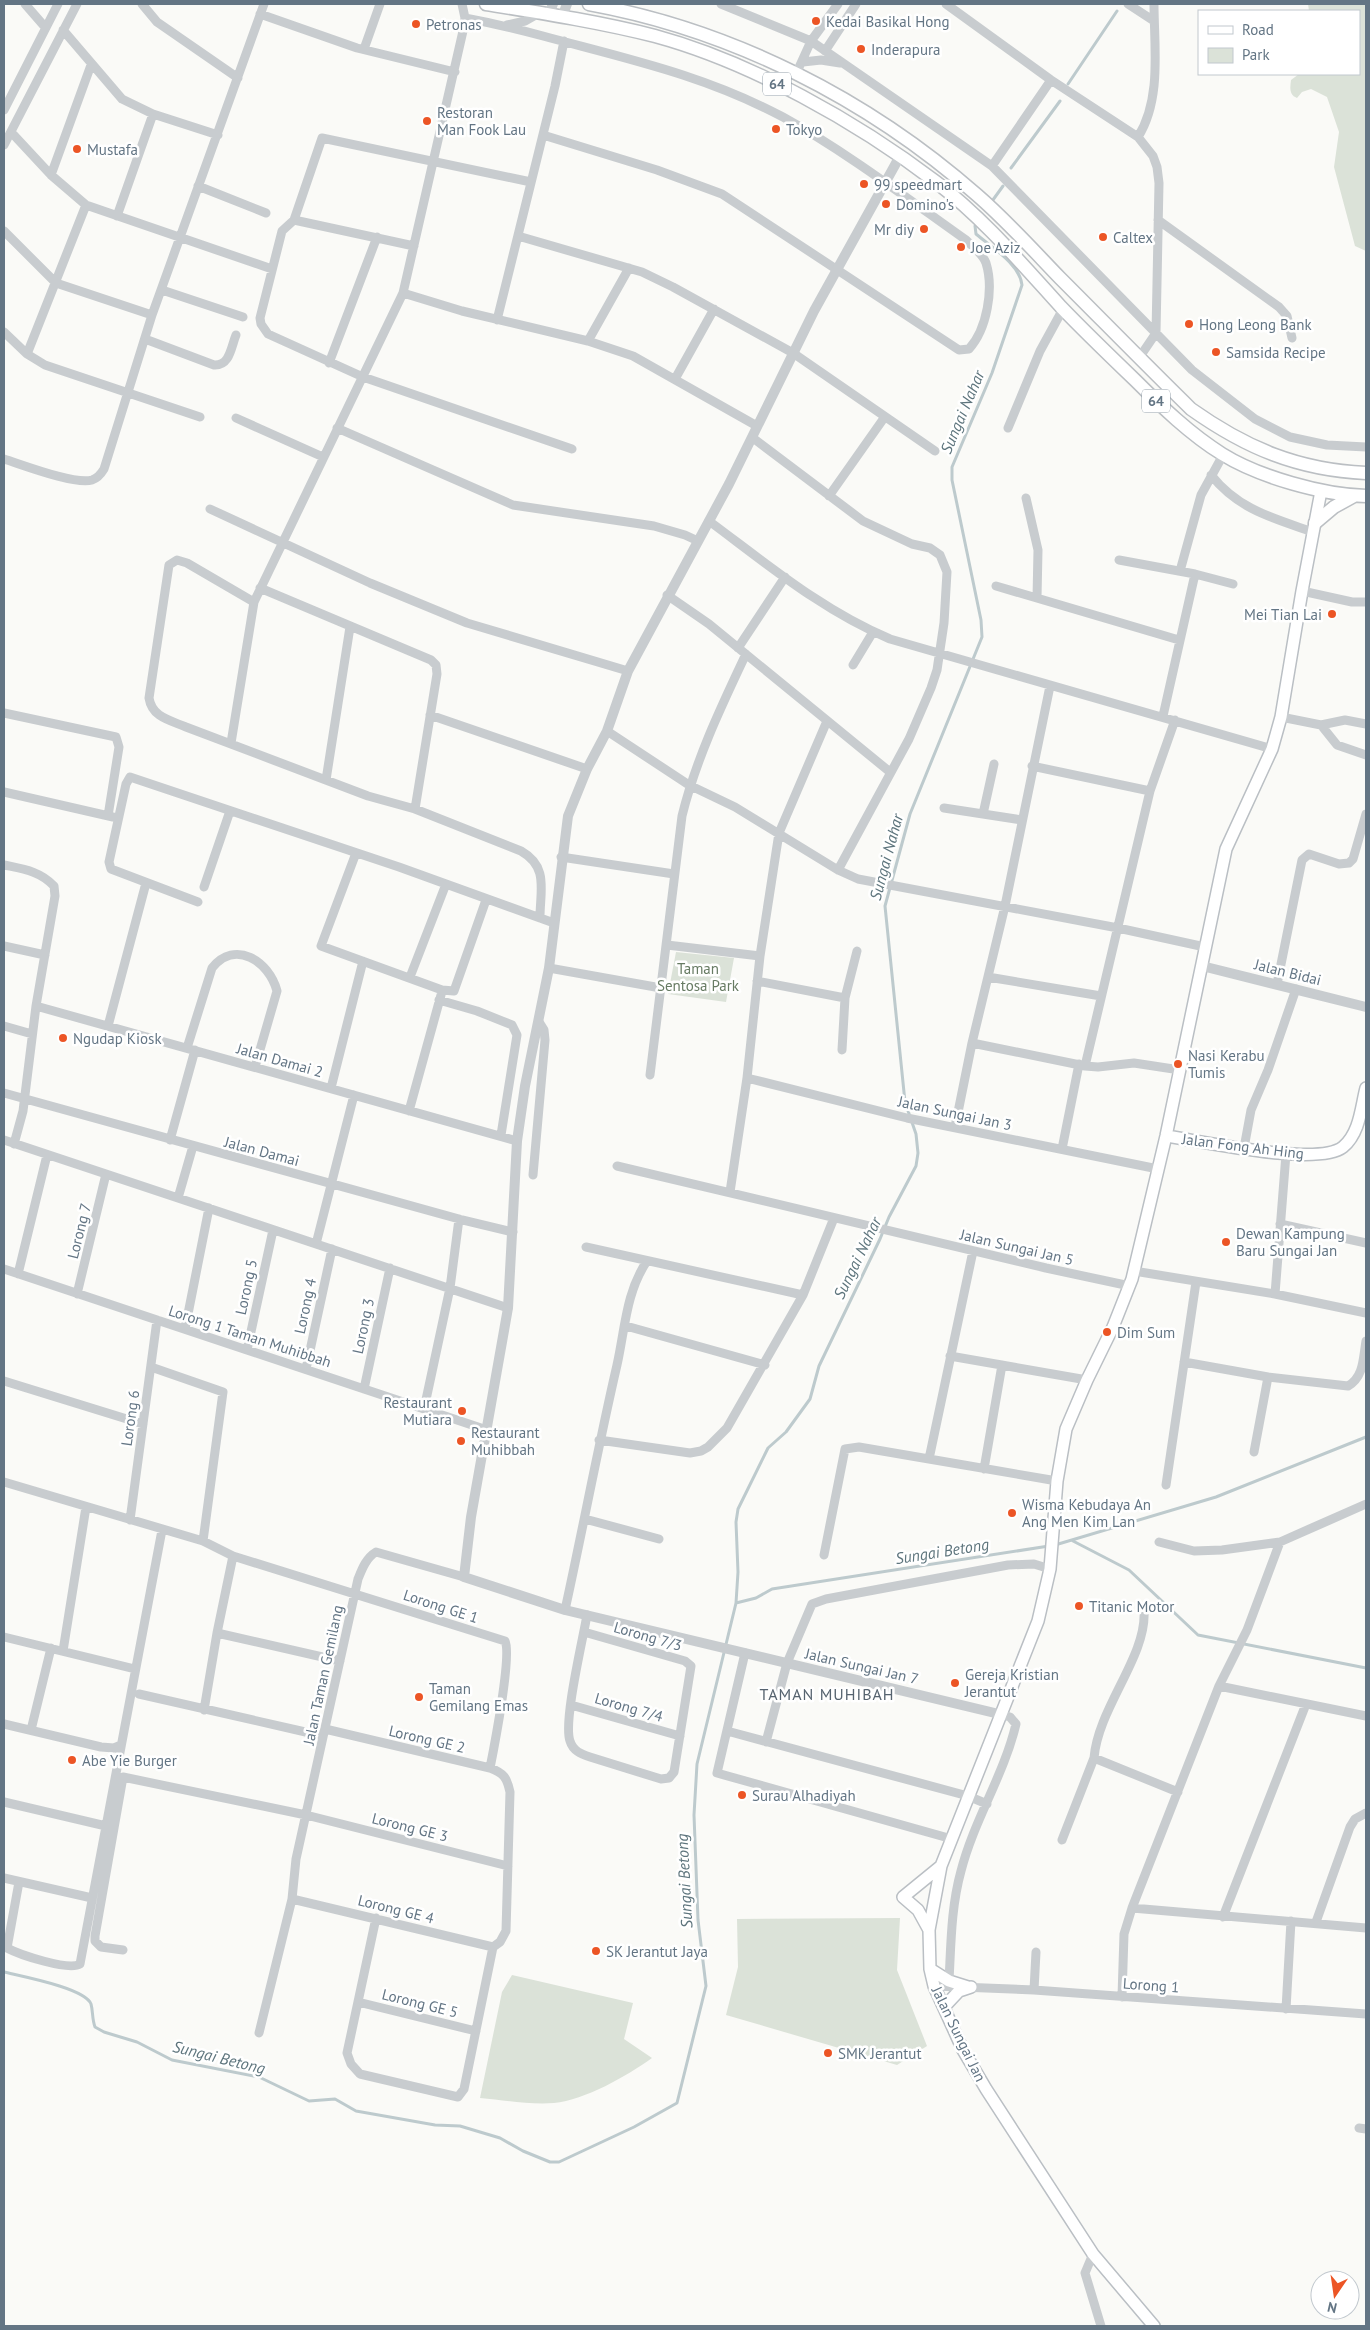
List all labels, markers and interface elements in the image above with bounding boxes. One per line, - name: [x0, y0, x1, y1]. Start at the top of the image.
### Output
- legend: [1198, 10, 1360, 75]
- place label: Kedai Basikal Hong: [826, 12, 950, 31]
- place label: Petronas: [426, 15, 482, 34]
- marker: Kedai Basikal Hong: [810, 15, 822, 27]
- marker: Petronas: [410, 18, 422, 30]
- text: Road: [1242, 20, 1274, 39]
- place label: Inderapura: [871, 40, 941, 59]
- marker: Inderapura: [855, 43, 867, 55]
- text: Park: [1242, 45, 1270, 64]
- road number: 64: [763, 72, 791, 96]
- place label: Restoran Man Fook Lau: [437, 103, 526, 139]
- marker: Restoran Man Fook Lau: [421, 115, 433, 127]
- place label: Tokyo: [786, 120, 822, 139]
- marker: Tokyo: [770, 123, 782, 135]
- place label: Mustafa: [87, 140, 138, 159]
- marker: Mustafa: [71, 143, 83, 155]
- place label: 99 speedmart: [874, 175, 962, 194]
- marker: 99 speedmart: [858, 178, 870, 190]
- place label: Domino's: [896, 195, 954, 214]
- marker: Domino's: [880, 198, 892, 210]
- place label: Mr diy: [874, 220, 914, 239]
- marker: Mr diy: [918, 223, 930, 235]
- place label: Caltex: [1113, 228, 1153, 247]
- marker: Caltex: [1097, 231, 1109, 243]
- place label: Joe Aziz: [970, 238, 1020, 257]
- marker: Joe Aziz: [955, 241, 967, 253]
- place label: Hong Leong Bank: [1199, 315, 1312, 334]
- marker: Hong Leong Bank: [1183, 318, 1195, 330]
- place label: Samsida Recipe: [1226, 343, 1326, 362]
- marker: Samsida Recipe: [1210, 346, 1222, 358]
- water label: Sungai Nahar: [936, 366, 989, 457]
- road number: 64: [1142, 390, 1170, 412]
- place label: Mei Tian Lai: [1244, 605, 1322, 624]
- marker: Mei Tian Lai: [1326, 608, 1338, 620]
- water label: Sungai Nahar: [865, 810, 908, 902]
- street label: Jalan Bidai: [1252, 954, 1323, 989]
- park label: Taman Sentosa Park: [657, 959, 740, 995]
- place label: Ngudap Kiosk: [73, 1029, 162, 1048]
- marker: Ngudap Kiosk: [57, 1032, 69, 1044]
- street label: Jalan Damai 2: [234, 1038, 325, 1081]
- place label: Nasi Kerabu Tumis: [1188, 1046, 1265, 1082]
- marker: Nasi Kerabu Tumis: [1172, 1058, 1184, 1070]
- street label: Jalan Sungai Jan 3: [895, 1091, 1014, 1134]
- street label: Jalan Fong Ah Hing: [1180, 1129, 1305, 1163]
- street label: Jalan Damai: [222, 1132, 302, 1170]
- street label: Lorong 7: [63, 1201, 95, 1261]
- water label: Sungai Nahar: [829, 1212, 886, 1302]
- street label: Jalan Sungai Jan 5: [957, 1224, 1076, 1269]
- place label: Dewan Kampung Baru Sungai Jan: [1236, 1224, 1345, 1260]
- marker: Dewan Kampung Baru Sungai Jan: [1220, 1236, 1232, 1248]
- street label: Lorong 5: [231, 1257, 261, 1317]
- street label: Lorong 4: [290, 1276, 320, 1336]
- street label: Lorong 3: [348, 1296, 378, 1356]
- street label: Lorong 1 Taman Muhibbah: [166, 1301, 334, 1371]
- place label: Dim Sum: [1117, 1323, 1175, 1342]
- marker: Dim Sum: [1101, 1326, 1113, 1338]
- street label: Lorong 6: [117, 1389, 143, 1447]
- place label: Restaurant Mutiara: [383, 1393, 452, 1429]
- marker: Restaurant Mutiara: [456, 1405, 468, 1417]
- place label: Restaurant Muhibbah: [471, 1423, 540, 1459]
- marker: Restaurant Muhibbah: [455, 1435, 467, 1447]
- place label: Wisma Kebudaya An Ang Men Kim Lan: [1022, 1495, 1151, 1531]
- marker: Wisma Kebudaya An Ang Men Kim Lan: [1006, 1507, 1018, 1519]
- water label: Sungai Betong: [894, 1534, 990, 1568]
- street label: Lorong GE 1: [401, 1585, 481, 1627]
- place label: Titanic Motor: [1089, 1597, 1174, 1616]
- marker: Titanic Motor: [1073, 1600, 1085, 1612]
- street label: Jalan Taman Gemilang: [299, 1603, 347, 1748]
- street label: Lorong 7/3: [612, 1617, 684, 1655]
- street label: Jalan Sungai Jan 7: [802, 1643, 921, 1688]
- place label: Gereja Kristian Jerantut: [964, 1665, 1059, 1701]
- marker: Gereja Kristian Jerantut: [949, 1677, 961, 1689]
- place label: Taman Gemilang Emas: [429, 1679, 528, 1715]
- district label: TAMAN MUHIBAH: [759, 1684, 895, 1704]
- street label: Lorong 7/4: [593, 1688, 665, 1726]
- marker: Taman Gemilang Emas: [413, 1691, 425, 1703]
- street label: Lorong GE 2: [387, 1721, 467, 1757]
- place label: Abe Yie Burger: [82, 1751, 177, 1770]
- marker: Abe Yie Burger: [66, 1754, 78, 1766]
- place label: Surau Alhadiyah: [752, 1786, 856, 1805]
- marker: Surau Alhadiyah: [736, 1789, 748, 1801]
- street label: Lorong GE 3: [370, 1808, 450, 1846]
- water label: Sungai Betong: [672, 1833, 696, 1929]
- street label: Lorong GE 4: [356, 1890, 436, 1928]
- place label: SK Jerantut Jaya: [606, 1942, 708, 1961]
- marker: SK Jerantut Jaya: [590, 1945, 602, 1957]
- street label: Lorong 1: [1122, 1974, 1180, 1996]
- street label: Jalan Sungai Jan: [927, 1982, 990, 2085]
- street label: Lorong GE 5: [380, 1984, 460, 2022]
- water label: Sungai Betong: [171, 2036, 267, 2078]
- place label: SMK Jerantut: [838, 2044, 922, 2063]
- marker: SMK Jerantut: [822, 2047, 834, 2059]
- north arrow: [1310, 2270, 1360, 2320]
- text: N: [1326, 2298, 1339, 2317]

